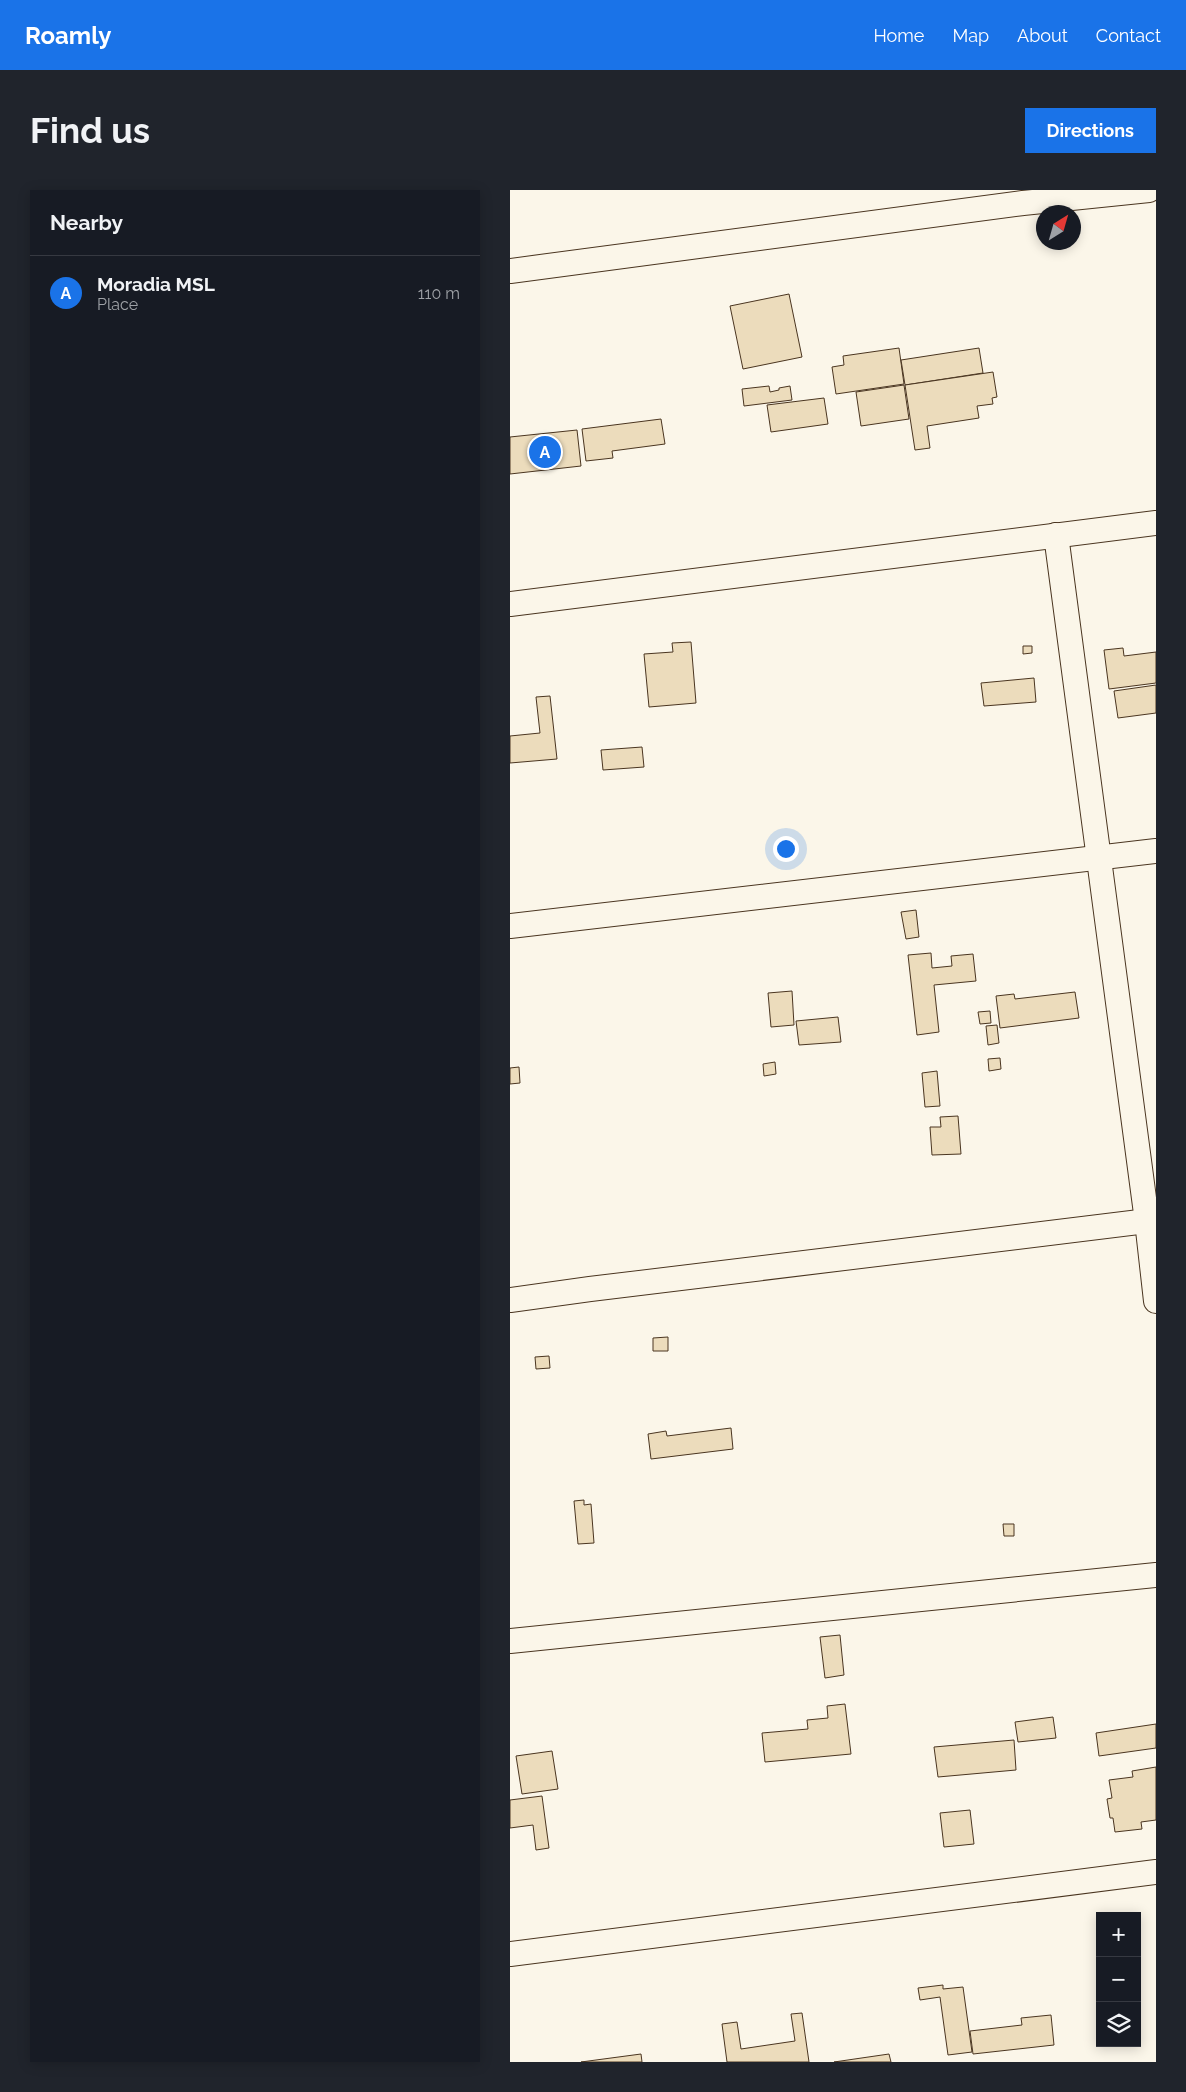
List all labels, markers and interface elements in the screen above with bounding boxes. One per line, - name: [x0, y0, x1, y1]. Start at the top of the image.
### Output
- text: Roamly: [25, 21, 111, 50]
- text: Home: [873, 25, 924, 46]
- text: Map: [952, 25, 989, 46]
- text: About: [1017, 25, 1068, 46]
- text: Contact: [1096, 25, 1161, 46]
- button: Directions: [1025, 108, 1156, 153]
- text: Find us: [30, 110, 150, 151]
- north arrow: [1036, 205, 1081, 250]
- text: Nearby: [50, 210, 123, 235]
- text: Moradia MSL: [97, 273, 215, 295]
- text: A: [61, 284, 71, 303]
- text: 110 m: [418, 284, 460, 303]
- text: Place: [97, 295, 138, 314]
- pin: A: [529, 433, 561, 471]
- your location: [773, 836, 799, 862]
- map controls: [1096, 1912, 1141, 2047]
- button: +: [1096, 1912, 1141, 1957]
- button: −: [1096, 1957, 1141, 2002]
- button: layers: [1096, 2002, 1141, 2047]

